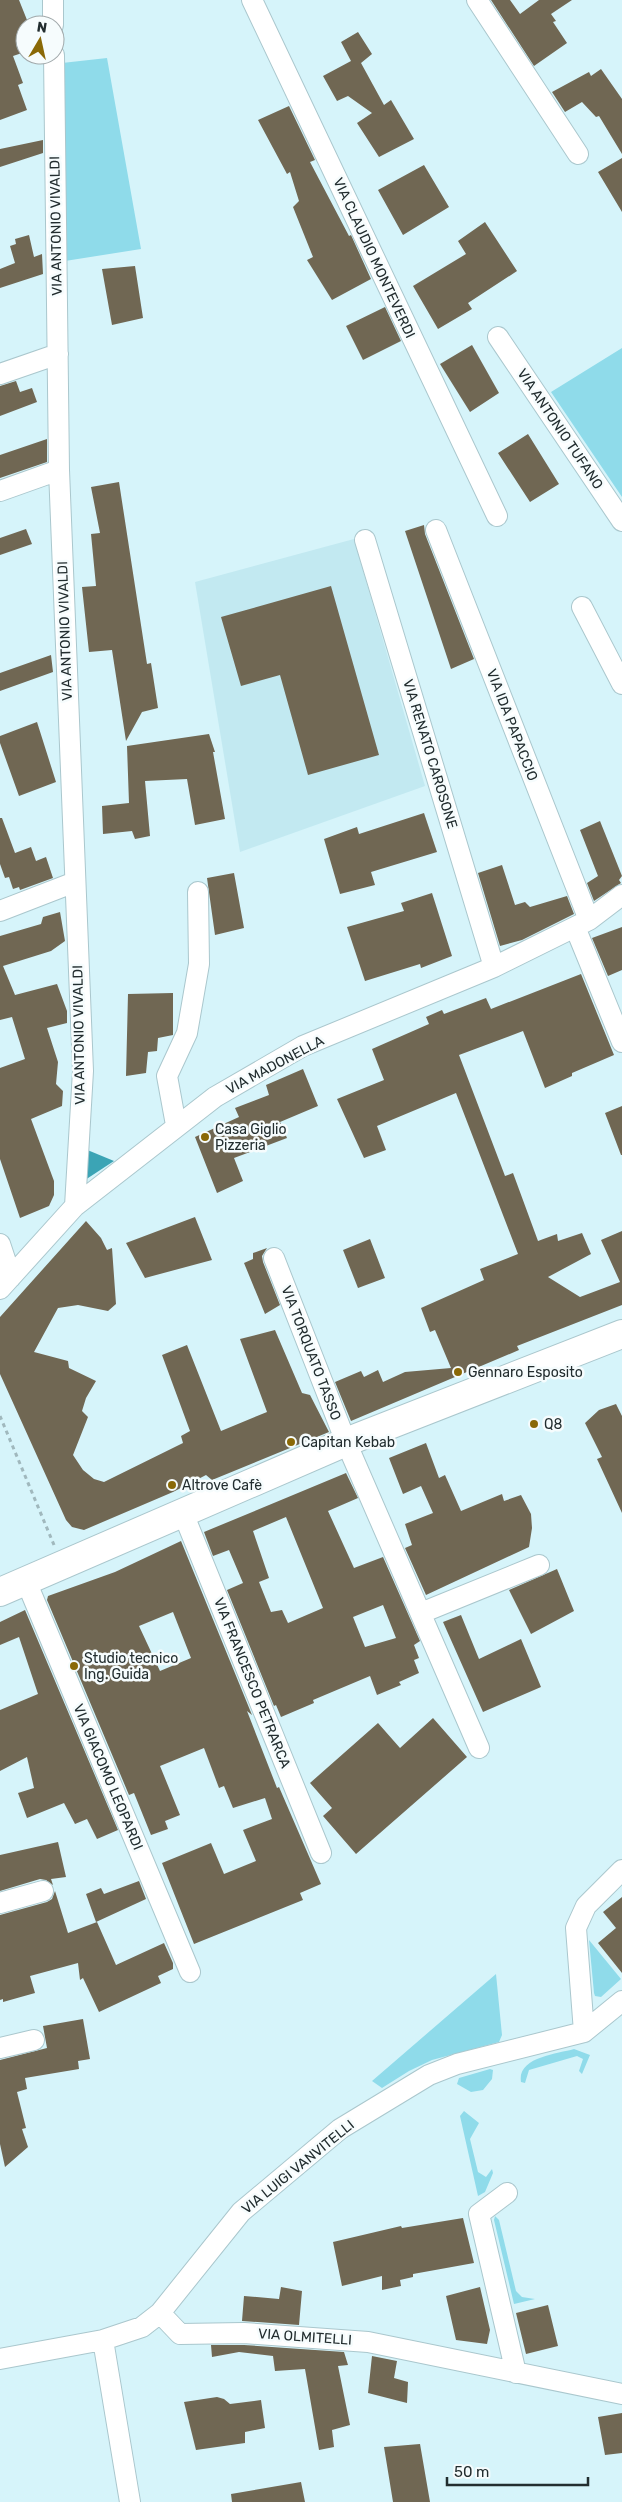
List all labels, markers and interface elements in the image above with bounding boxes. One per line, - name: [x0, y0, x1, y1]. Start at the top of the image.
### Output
- north arrow: [15, 15, 65, 65]
- text: N: [36, 18, 48, 37]
- street label: VIA ANTONIO VIVALDI: [46, 156, 66, 296]
- street label: VIA CLAUDIO MONTEVERDI: [329, 175, 419, 341]
- street label: VIA ANTONIO TUFANO: [513, 365, 607, 493]
- street label: VIA ANTONIO VIVALDI: [54, 561, 76, 701]
- street label: VIA IDA PAPACCIO: [483, 667, 541, 783]
- street label: VIA RENATO CAROSONE: [399, 677, 461, 831]
- street label: VIA ANTONIO VIVALDI: [69, 965, 89, 1105]
- street label: VIA MADONELLA: [223, 1032, 327, 1098]
- place label: Casa Giglio Pizzeria: [215, 1121, 286, 1154]
- marker: Casa Giglio Pizzeria: [199, 1131, 211, 1143]
- street label: VIA TORQUATO TASSO: [277, 1283, 345, 1423]
- place label: Gennaro Esposito: [468, 1364, 583, 1381]
- marker: Gennaro Esposito: [452, 1366, 464, 1378]
- place label: Q8: [544, 1416, 562, 1433]
- marker: Q8: [528, 1418, 540, 1430]
- place label: Capitan Kebab: [301, 1434, 395, 1451]
- marker: Capitan Kebab: [285, 1436, 297, 1448]
- place label: Altrove Cafè: [182, 1477, 262, 1494]
- marker: Altrove Cafè: [166, 1479, 178, 1491]
- street label: VIA FRANCESCO PETRARCA: [210, 1595, 294, 1771]
- place label: Studio tecnico Ing. Guida: [84, 1650, 178, 1683]
- marker: Studio tecnico Ing. Guida: [68, 1660, 80, 1672]
- street label: VIA GIACOMO LEOPARDI: [70, 1701, 146, 1853]
- street label: VIA LUIGI VANVITELLI: [238, 2116, 358, 2218]
- street label: VIA OLMITELLI: [258, 2325, 352, 2349]
- scale bar: [447, 2454, 588, 2486]
- text: 50 m: [454, 2463, 489, 2481]

